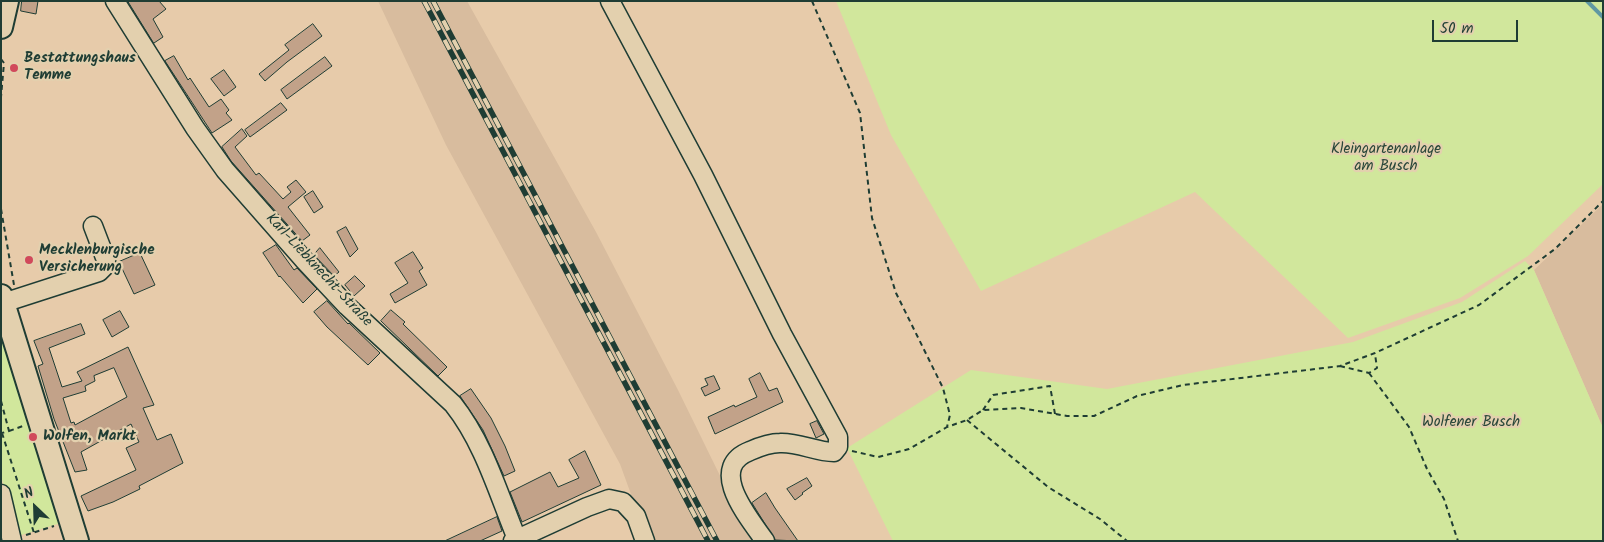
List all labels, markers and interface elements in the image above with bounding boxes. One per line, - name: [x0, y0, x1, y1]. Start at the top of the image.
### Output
- scale bar: [1434, 10, 1520, 42]
- text: 50 m: [1440, 17, 1474, 41]
- place label: Bestattungshaus Temme: [24, 50, 136, 85]
- marker: Bestattungshaus Temme: [8, 62, 20, 74]
- park label: Kleingartenanlage am Busch: [1331, 141, 1441, 176]
- street label: Karl-Liebknecht-Straße: [261, 211, 375, 331]
- place label: Mecklenburgische Versicherung: [39, 242, 154, 277]
- marker: Mecklenburgische Versicherung: [23, 254, 35, 266]
- park label: Wolfener Busch: [1422, 414, 1520, 432]
- place label: Wolfen, Markt: [43, 428, 136, 446]
- marker: Wolfen, Markt: [27, 431, 39, 443]
- text: N: [20, 481, 37, 505]
- north arrow: [10, 482, 60, 532]

